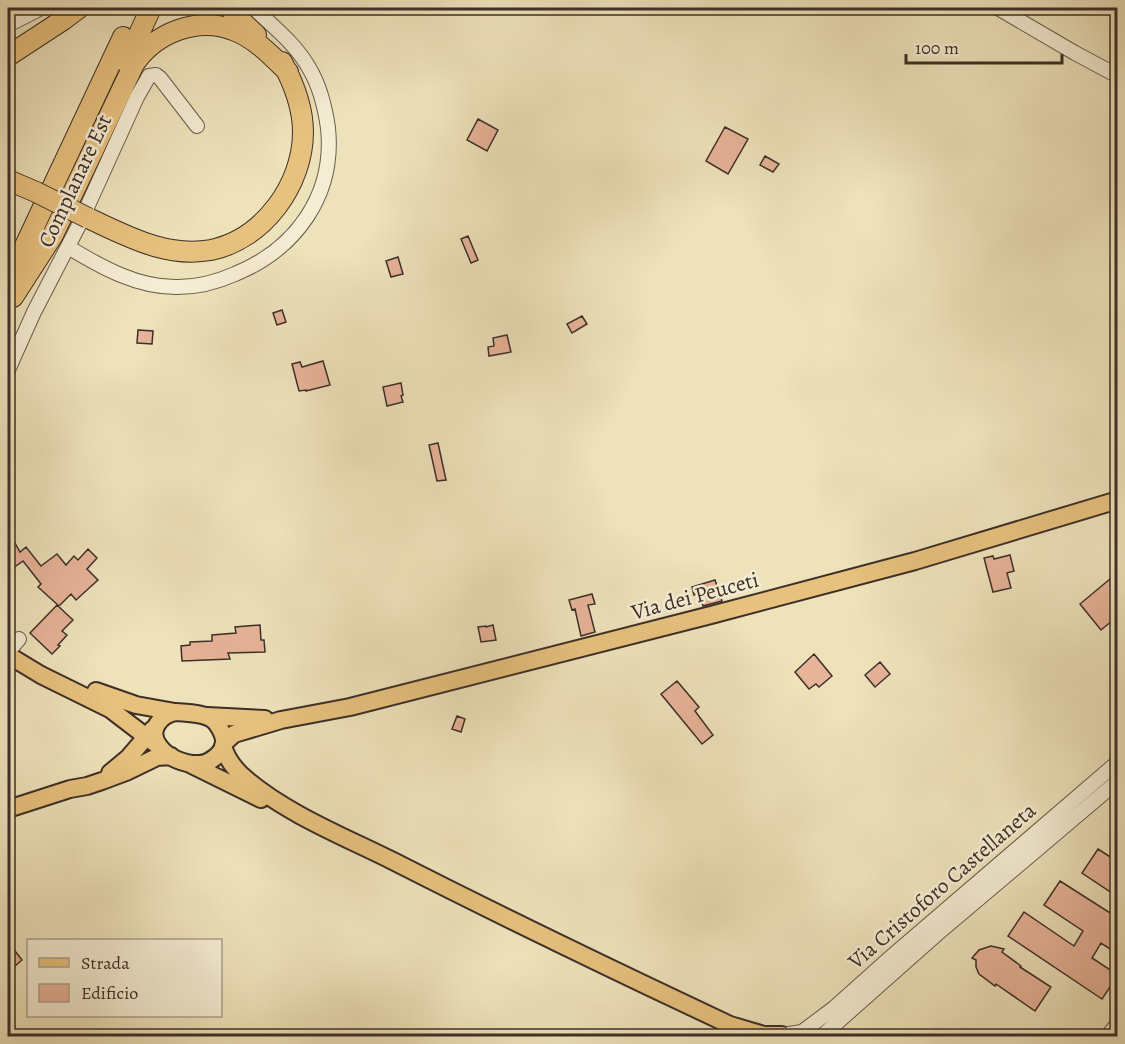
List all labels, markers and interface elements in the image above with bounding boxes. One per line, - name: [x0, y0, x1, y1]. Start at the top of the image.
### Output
- scale bar: [906, 27, 1062, 65]
- text: 100 m: [915, 36, 959, 60]
- street label: Complanare Est: [31, 110, 119, 252]
- street label: Via dei Peuceti: [627, 565, 762, 628]
- street label: Via Cristoforo Castellaneta: [841, 795, 1043, 977]
- legend: [27, 939, 222, 1017]
- text: Strada: [81, 951, 130, 975]
- text: Edificio: [81, 981, 138, 1005]

